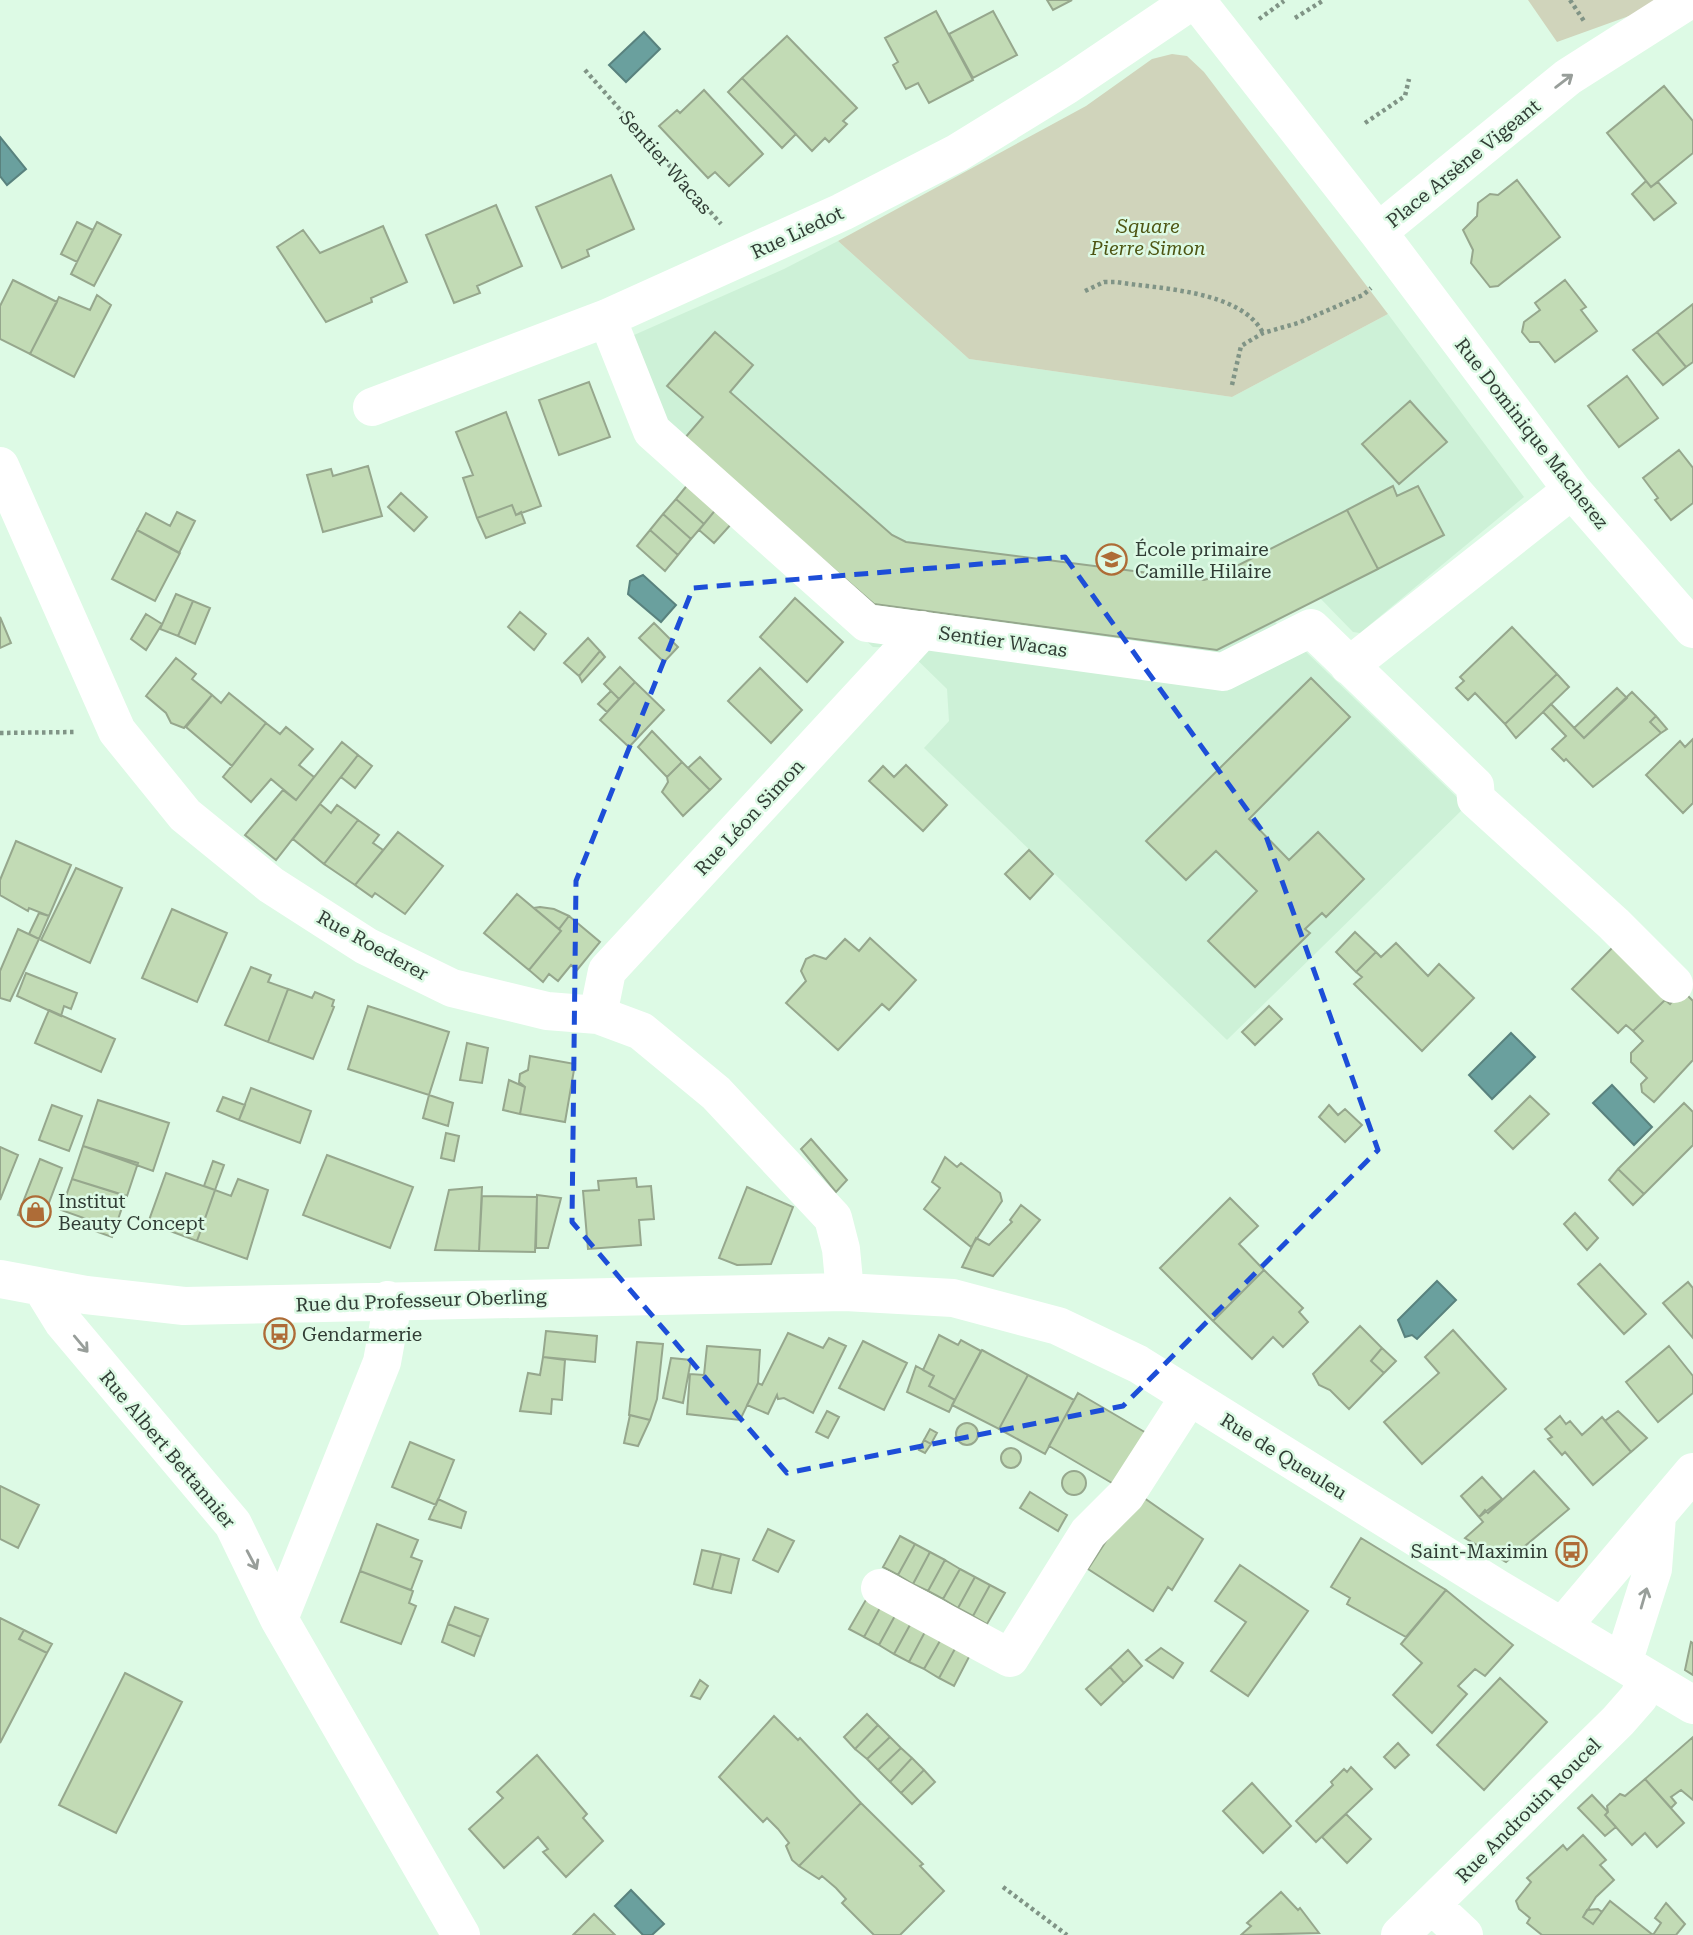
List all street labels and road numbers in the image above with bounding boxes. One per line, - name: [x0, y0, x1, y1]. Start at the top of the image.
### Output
- street label: Place Arsène Vigeant: [1382, 94, 1545, 233]
- street label: Sentier Wacas: [614, 106, 717, 219]
- street label: Rue Liedot: [747, 201, 847, 264]
- street label: Rue Dominique Macherez: [1450, 333, 1613, 533]
- street label: Sentier Wacas: [937, 621, 1069, 662]
- street label: Rue Léon Simon: [690, 755, 809, 880]
- street label: Rue Roederer: [313, 905, 433, 986]
- street label: Rue du Professeur Oberling: [295, 1285, 547, 1316]
- street label: Rue Albert Bettannier: [95, 1366, 240, 1533]
- street label: Rue de Queuleu: [1216, 1408, 1351, 1505]
- street label: Rue Androuin Roucel: [1451, 1733, 1606, 1887]

